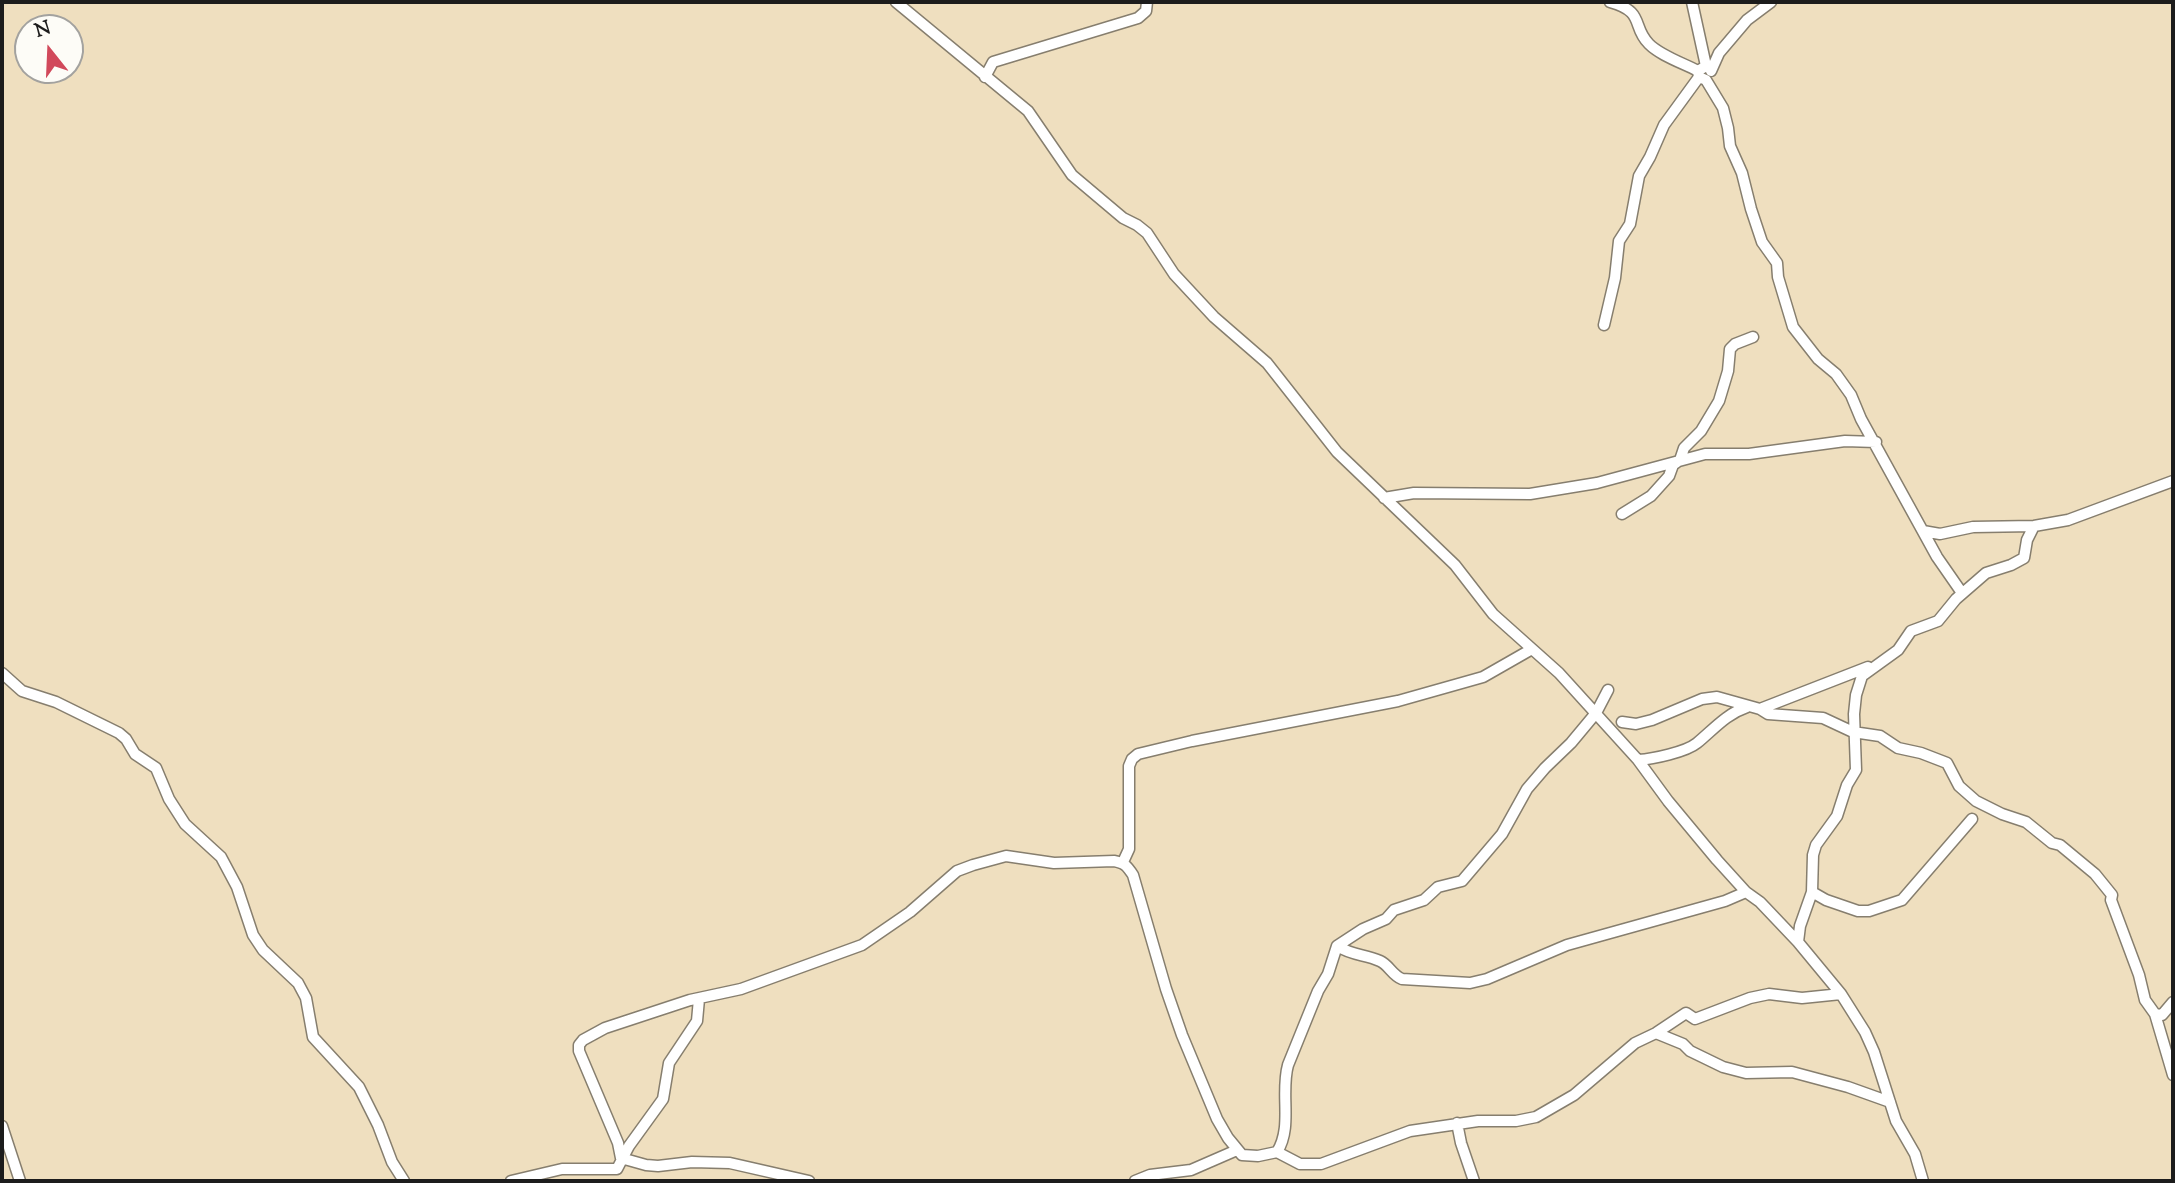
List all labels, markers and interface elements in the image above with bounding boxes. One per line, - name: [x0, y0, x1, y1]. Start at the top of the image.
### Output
- north arrow: [14, 14, 84, 84]
- text: N: [32, 15, 54, 46]

